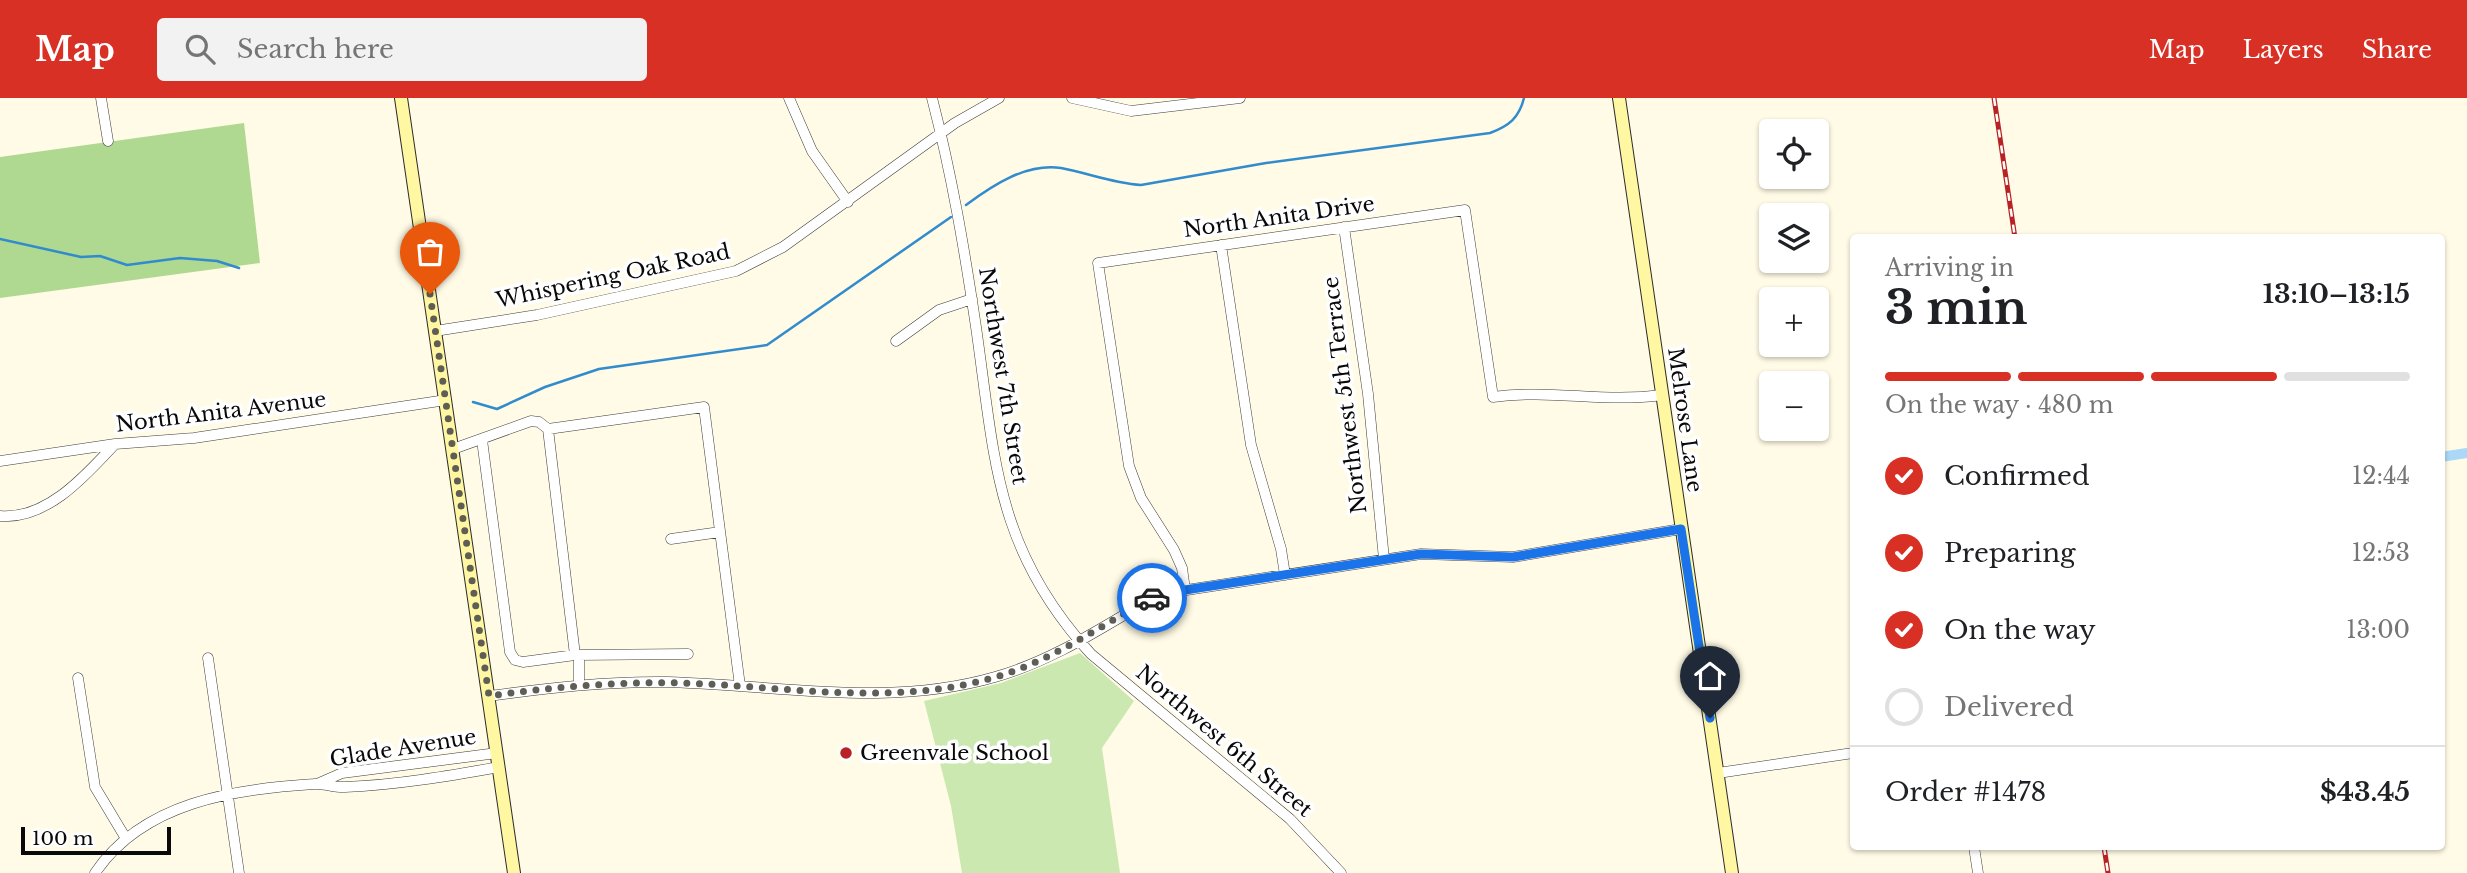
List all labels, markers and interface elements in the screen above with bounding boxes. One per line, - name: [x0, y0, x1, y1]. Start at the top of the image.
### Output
- search box: [157, 18, 647, 81]
- text: Map: [35, 29, 115, 70]
- icon: search: [181, 30, 219, 68]
- text: Search here: [237, 33, 394, 65]
- text: Map: [2149, 35, 2205, 64]
- text: Layers: [2243, 35, 2324, 64]
- text: Share: [2362, 35, 2432, 64]
- map controls: [1759, 119, 1829, 441]
- button: locate: [1759, 119, 1829, 189]
- street label: North Anita Drive: [1182, 191, 1376, 243]
- button: layers: [1759, 203, 1829, 273]
- pin: [400, 222, 460, 294]
- icon: bag: [411, 233, 449, 271]
- street label: Whispering Oak Road: [493, 238, 732, 314]
- text: Arriving in: [1885, 254, 2014, 282]
- street label: Northwest 7th Street: [973, 266, 1033, 486]
- street label: Northwest 5th Terrace: [1318, 275, 1372, 515]
- text: 13:10–13:15: [2263, 278, 2410, 310]
- text: 3 min: [1885, 279, 2027, 336]
- button: +: [1759, 287, 1829, 357]
- street label: Melrose Lane: [1662, 346, 1708, 494]
- button: −: [1759, 371, 1829, 441]
- street label: North Anita Avenue: [114, 386, 328, 438]
- text: On the way · 480 m: [1885, 391, 2113, 419]
- icon: check: [1885, 457, 1923, 495]
- text: Confirmed: [1944, 460, 2089, 492]
- text: 12:44: [2352, 462, 2410, 490]
- icon: check: [1885, 534, 1923, 572]
- text: Preparing: [1944, 537, 2076, 569]
- text: 12:53: [2352, 539, 2410, 567]
- courier: [1117, 563, 1187, 633]
- icon: car: [1133, 579, 1171, 617]
- icon: check: [1885, 611, 1923, 649]
- text: On the way: [1944, 614, 2096, 646]
- text: 13:00: [2346, 616, 2410, 644]
- pin: [1680, 646, 1740, 718]
- icon: home: [1691, 657, 1729, 695]
- street label: Northwest 6th Street: [1131, 660, 1317, 822]
- text: Delivered: [1944, 691, 2074, 723]
- street label: Glade Avenue: [328, 724, 478, 772]
- place label: Greenvale School: [860, 740, 1049, 766]
- marker: Greenvale School: [838, 745, 854, 761]
- text: Order #1478: [1885, 776, 2046, 808]
- text: $43.45: [2320, 776, 2410, 808]
- scale bar: [21, 824, 172, 856]
- text: 100 m: [32, 827, 93, 850]

